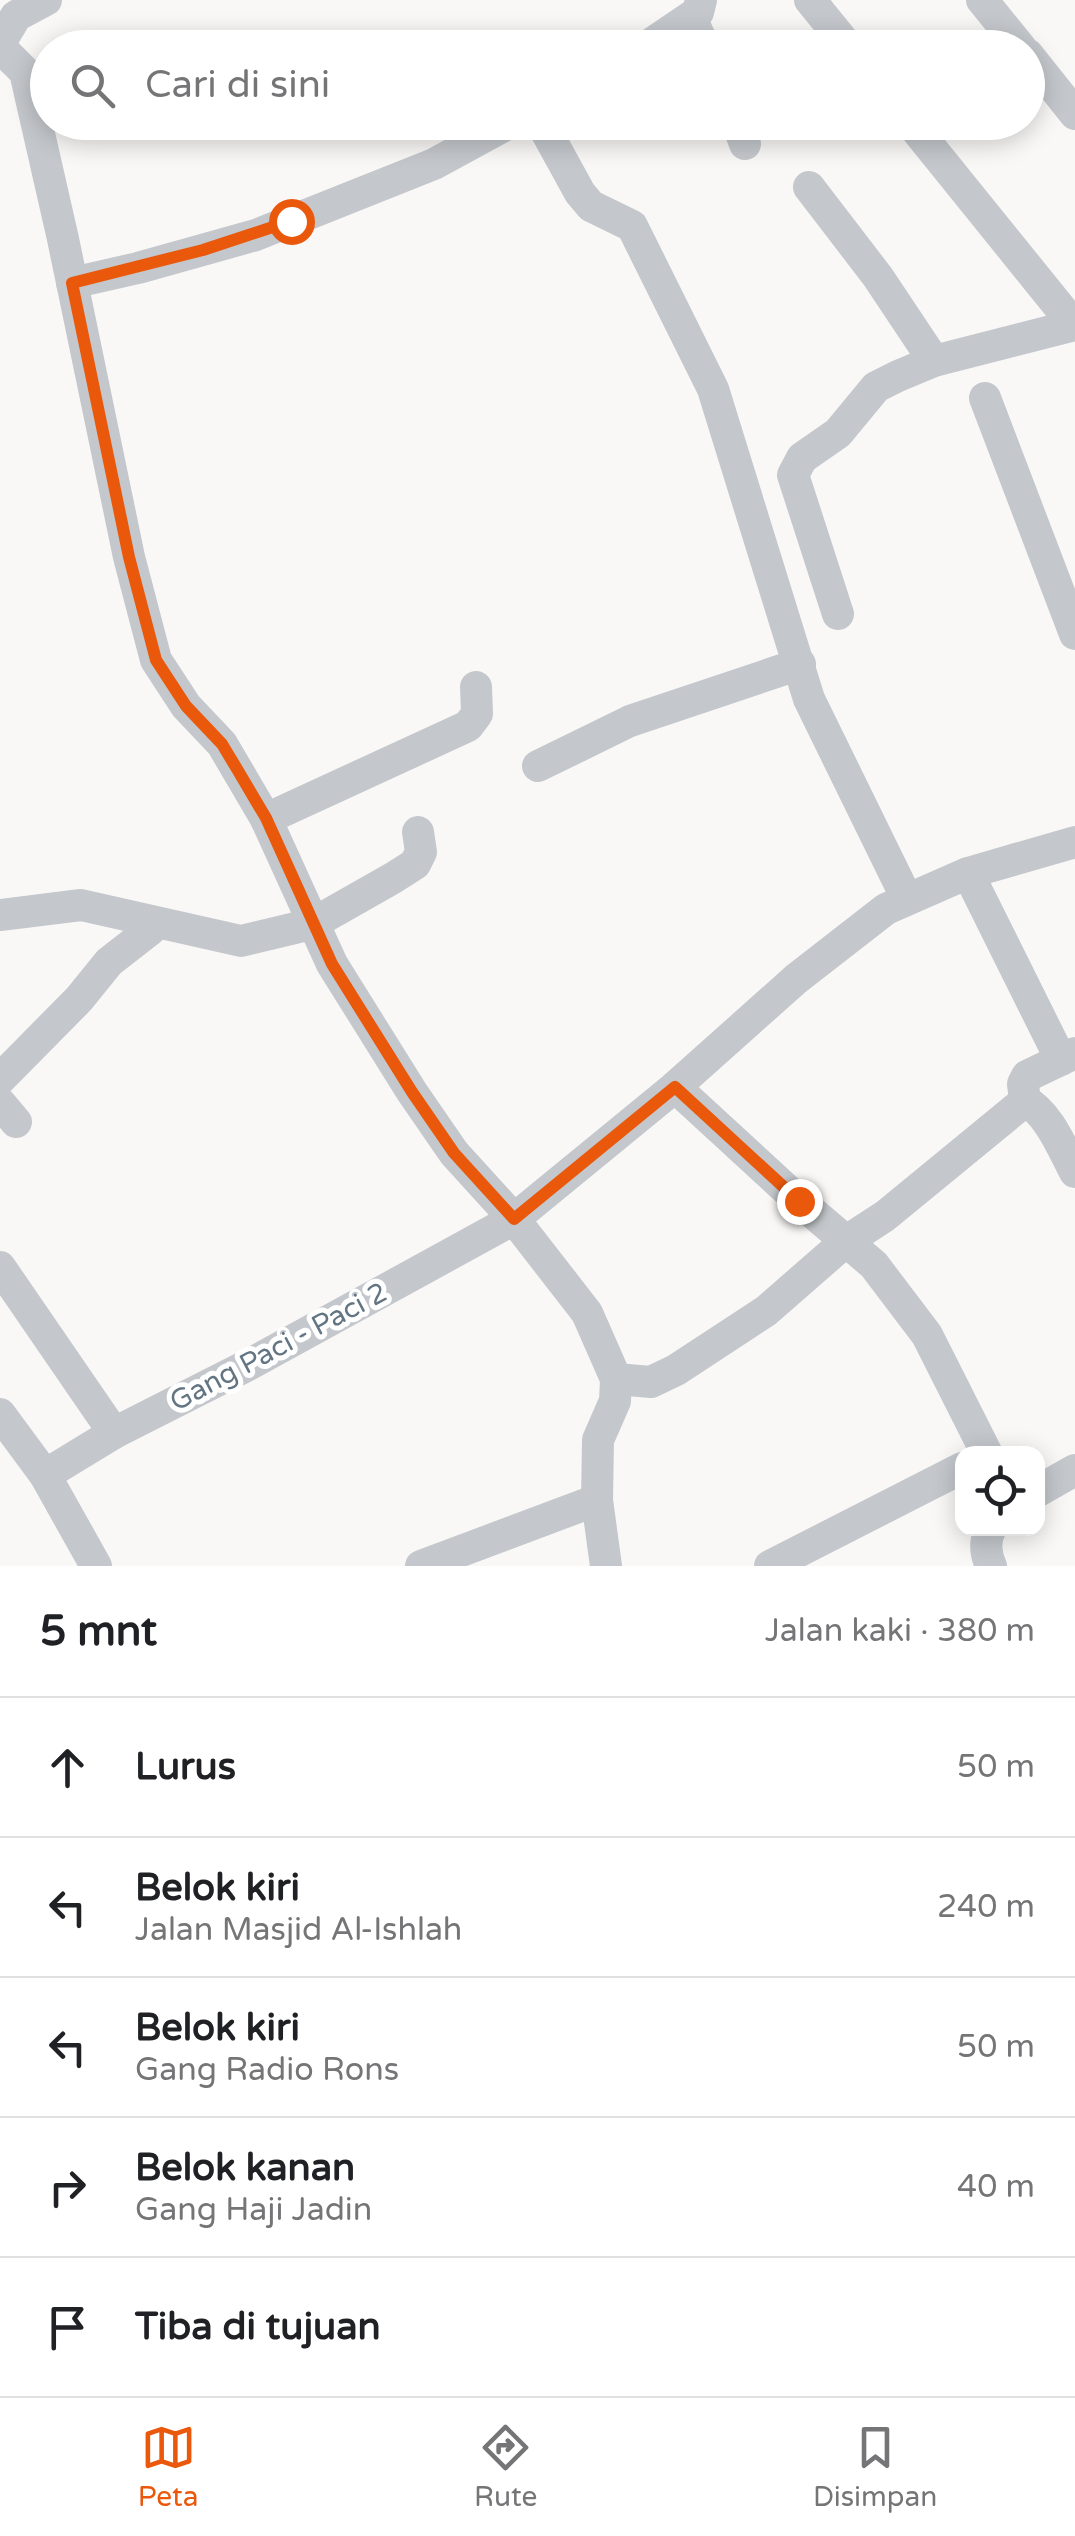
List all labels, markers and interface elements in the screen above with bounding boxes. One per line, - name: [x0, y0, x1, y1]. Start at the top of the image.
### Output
- search box: [30, 30, 1045, 140]
- icon: search: [65, 58, 120, 113]
- text: Cari di sini: [145, 62, 330, 108]
- route start: [269, 199, 315, 245]
- route end: [777, 1179, 823, 1225]
- street label: Gang Paci - Paci 2: [164, 1275, 393, 1419]
- map controls: [955, 1446, 1045, 1536]
- button: locate: [955, 1446, 1045, 1536]
- text: 5 mnt: [40, 1606, 157, 1657]
- text: Jalan kaki · 380 m: [765, 1612, 1035, 1650]
- icon: ahead: [40, 1740, 95, 1795]
- text: Lurus: [135, 1744, 236, 1790]
- text: 50 m: [957, 1748, 1035, 1786]
- text: Belok kiri: [135, 1865, 300, 1911]
- icon: left: [40, 1880, 95, 1935]
- text: 240 m: [937, 1888, 1035, 1926]
- text: Jalan Masjid Al-Ishlah: [135, 1911, 462, 1949]
- text: Belok kiri: [135, 2005, 300, 2051]
- icon: left: [40, 2020, 95, 2075]
- text: 50 m: [957, 2028, 1035, 2066]
- text: Gang Radio Rons: [135, 2051, 399, 2089]
- text: Belok kanan: [135, 2145, 355, 2191]
- icon: right: [40, 2160, 95, 2215]
- text: 40 m: [957, 2168, 1035, 2206]
- text: Gang Haji Jadin: [135, 2191, 372, 2229]
- icon: arrive: [40, 2300, 95, 2355]
- text: Tiba di tujuan: [135, 2304, 381, 2350]
- tab: Peta: [138, 2420, 198, 2514]
- tab: Rute: [474, 2420, 537, 2514]
- tab: Disimpan: [813, 2420, 937, 2514]

